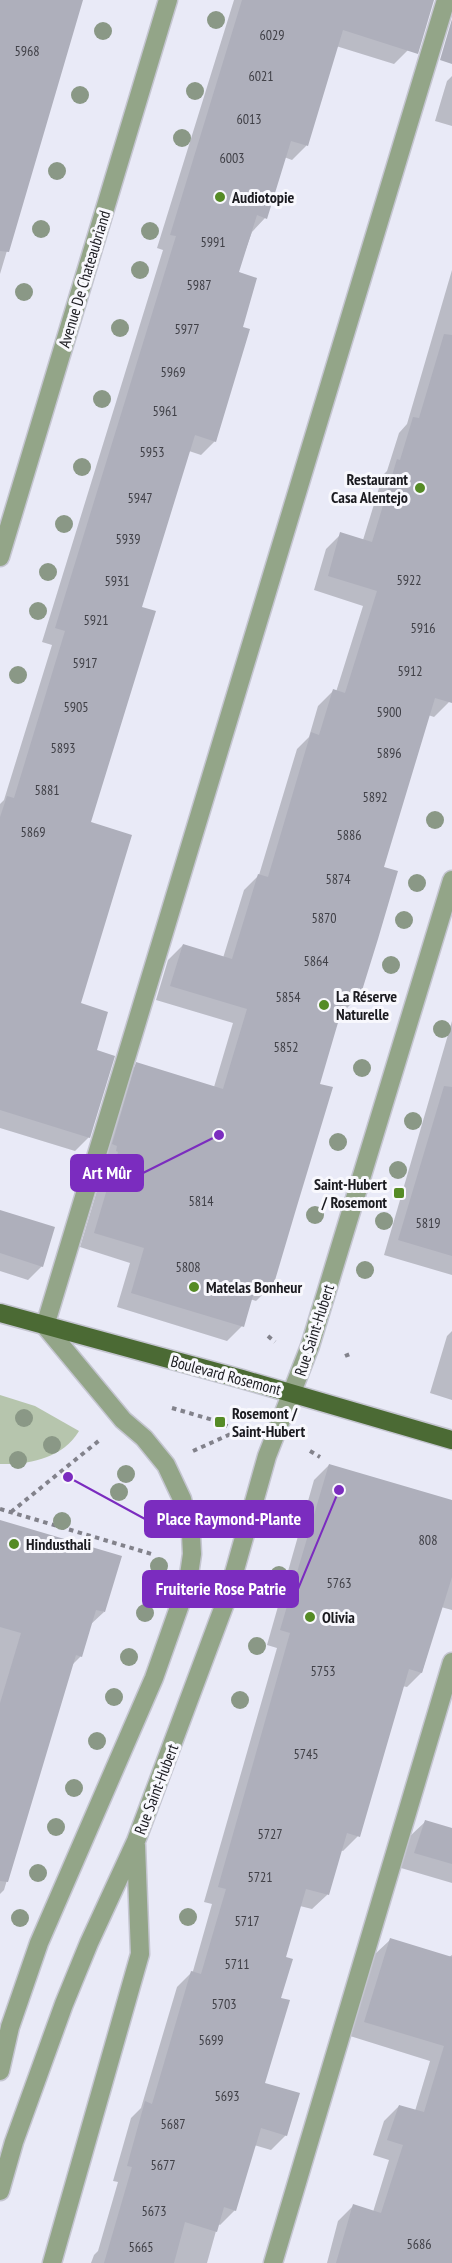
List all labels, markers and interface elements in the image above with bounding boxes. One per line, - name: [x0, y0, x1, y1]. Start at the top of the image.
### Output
- house number: 6029: [259, 26, 285, 44]
- house number: 5968: [14, 42, 40, 60]
- house number: 6021: [248, 67, 274, 85]
- house number: 6013: [236, 110, 262, 128]
- house number: 6003: [219, 149, 245, 167]
- place label: Audiotopie: [231, 187, 295, 207]
- marker: Audiotopie: [213, 190, 227, 204]
- street label: Avenue De Chateaubriand: [54, 208, 114, 350]
- house number: 5991: [200, 233, 226, 251]
- house number: 5987: [186, 276, 212, 294]
- house number: 5977: [174, 320, 200, 338]
- house number: 5969: [160, 363, 186, 381]
- house number: 5961: [152, 402, 178, 420]
- house number: 5953: [139, 443, 165, 461]
- place label: Restaurant Casa Alentejo: [331, 469, 408, 507]
- marker: Restaurant Casa Alentejo: [413, 481, 427, 495]
- house number: 5947: [127, 489, 153, 507]
- house number: 5939: [115, 530, 141, 548]
- house number: 5922: [396, 571, 422, 589]
- house number: 5931: [104, 572, 130, 590]
- house number: 5921: [83, 611, 109, 629]
- house number: 5916: [410, 619, 436, 637]
- house number: 5917: [72, 654, 98, 672]
- house number: 5912: [397, 662, 423, 680]
- house number: 5905: [63, 698, 89, 716]
- house number: 5900: [376, 703, 402, 721]
- house number: 5893: [50, 739, 76, 757]
- house number: 5896: [376, 744, 402, 762]
- house number: 5881: [34, 781, 60, 799]
- house number: 5892: [362, 788, 388, 806]
- house number: 5869: [20, 823, 46, 841]
- house number: 5886: [336, 826, 362, 844]
- house number: 5874: [325, 870, 351, 888]
- house number: 5870: [311, 909, 337, 927]
- house number: 5864: [303, 952, 329, 970]
- place label: La Réserve Naturelle: [336, 986, 397, 1024]
- house number: 5854: [275, 988, 301, 1006]
- marker: La Réserve Naturelle: [317, 998, 331, 1012]
- house number: 5852: [273, 1038, 299, 1056]
- callout: Art Mûr: [71, 1155, 143, 1191]
- text: Art Mûr: [82, 1161, 132, 1184]
- place label: Saint-Hubert / Rosemont: [314, 1174, 387, 1212]
- marker: Saint-Hubert / Rosemont: [392, 1186, 406, 1200]
- house number: 5814: [188, 1192, 214, 1210]
- house number: 5819: [415, 1214, 441, 1232]
- house number: 5808: [175, 1258, 201, 1276]
- place label: Matelas Bonheur: [206, 1277, 302, 1297]
- marker: Matelas Bonheur: [187, 1280, 201, 1294]
- street label: Rue Saint-Hubert: [290, 1281, 338, 1378]
- street label: Boulevard Rosemont: [169, 1351, 284, 1400]
- place label: Rosemont / Saint-Hubert: [232, 1403, 305, 1441]
- marker: Rosemont / Saint-Hubert: [213, 1415, 227, 1429]
- callout: Place Raymond-Plante: [145, 1501, 313, 1537]
- text: Place Raymond-Plante: [157, 1507, 301, 1530]
- house number: 808: [419, 1531, 437, 1549]
- place label: Hindusthali: [26, 1534, 92, 1554]
- marker: Hindusthali: [7, 1537, 21, 1551]
- callout: Fruiterie Rose Patrie: [143, 1571, 298, 1607]
- house number: 5763: [326, 1574, 352, 1592]
- text: Fruiterie Rose Patrie: [156, 1577, 287, 1600]
- place label: Olivia: [322, 1607, 355, 1627]
- marker: Olivia: [303, 1610, 317, 1624]
- house number: 5753: [310, 1662, 336, 1680]
- street label: Rue Saint-Hubert: [130, 1740, 183, 1837]
- house number: 5745: [293, 1745, 319, 1763]
- house number: 5727: [257, 1825, 283, 1843]
- house number: 5721: [247, 1868, 273, 1886]
- house number: 5717: [234, 1912, 260, 1930]
- house number: 5711: [224, 1955, 250, 1973]
- house number: 5703: [211, 1995, 237, 2013]
- house number: 5699: [198, 2031, 224, 2049]
- house number: 5693: [214, 2087, 240, 2105]
- house number: 5687: [160, 2115, 186, 2133]
- house number: 5677: [150, 2156, 176, 2174]
- house number: 5673: [141, 2202, 167, 2220]
- house number: 5686: [406, 2235, 432, 2253]
- house number: 5665: [128, 2238, 154, 2256]

